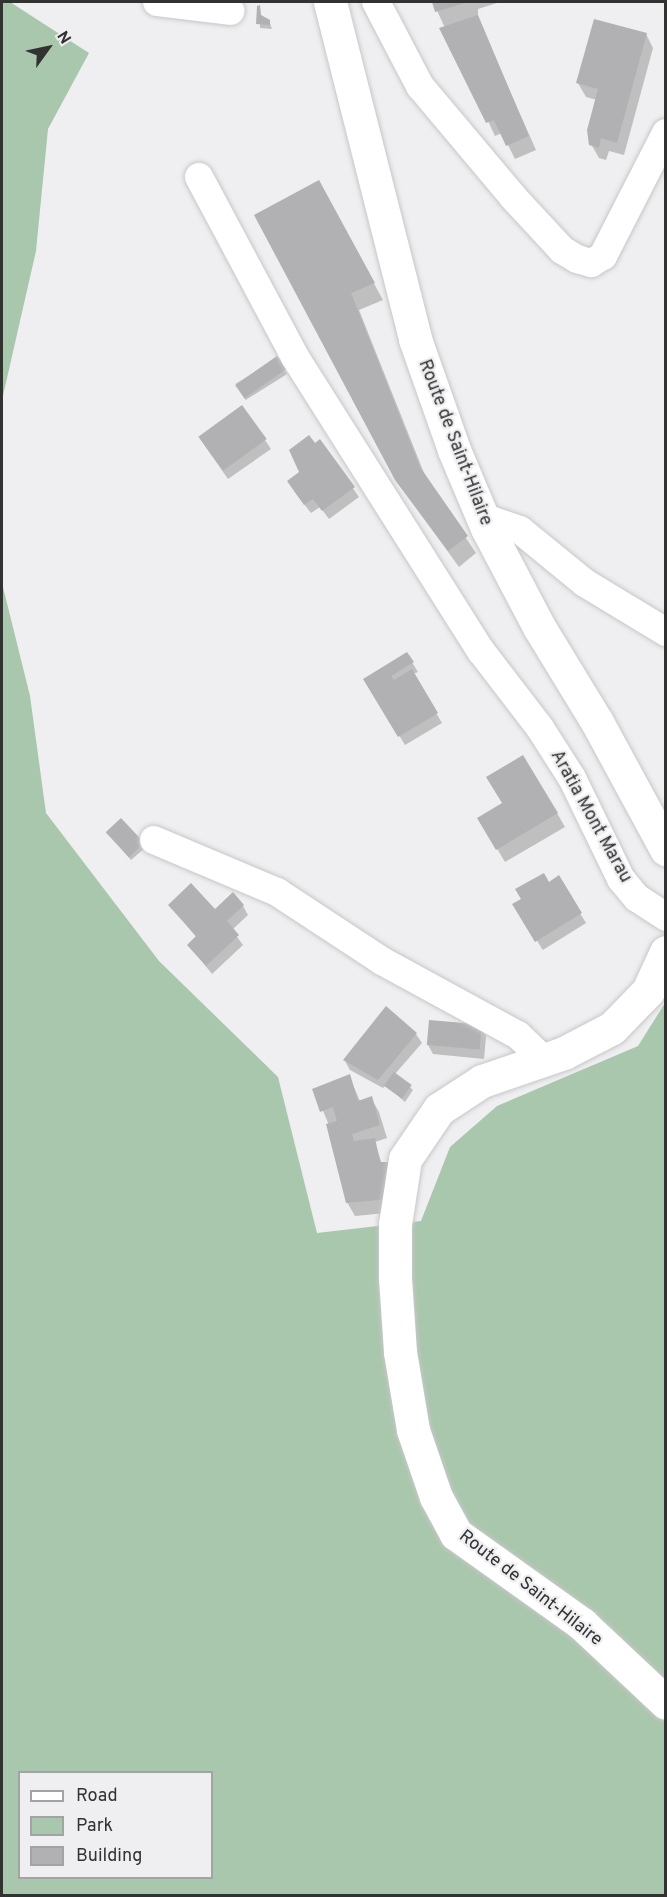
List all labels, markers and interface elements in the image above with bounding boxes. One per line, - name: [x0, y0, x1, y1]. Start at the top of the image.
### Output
- north arrow: [18, 18, 78, 78]
- text: N: [52, 28, 75, 48]
- street label: Route de Saint-Hilaire: [412, 357, 496, 529]
- street label: Aratia Mont Marau: [545, 747, 635, 887]
- street label: Route de Saint-Hilaire: [454, 1526, 606, 1652]
- legend: [18, 1771, 213, 1879]
- text: Road: [76, 1785, 118, 1808]
- text: Park: [76, 1815, 113, 1838]
- text: Building: [76, 1845, 142, 1868]

